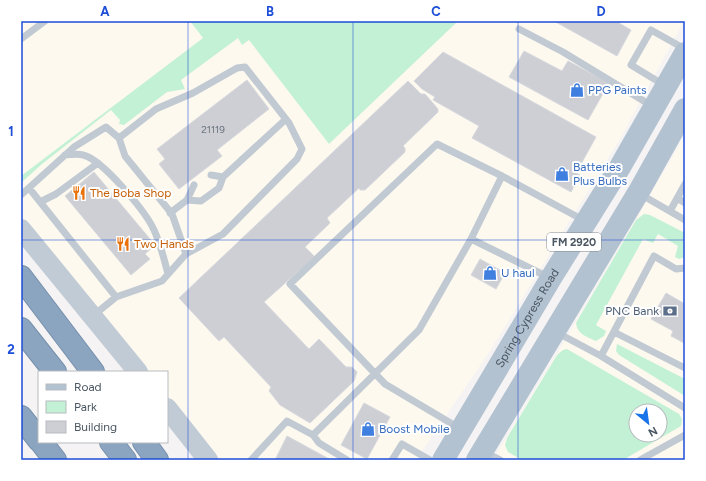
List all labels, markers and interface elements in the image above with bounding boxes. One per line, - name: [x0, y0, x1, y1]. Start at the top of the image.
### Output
- text: A: [100, 4, 110, 19]
- text: B: [266, 4, 274, 19]
- text: C: [431, 4, 441, 19]
- text: D: [596, 4, 606, 19]
- shop icon: PPG Paints: [569, 82, 585, 98]
- place label: PPG Paints: [588, 83, 647, 97]
- house number: 21119: [201, 123, 225, 136]
- text: 1: [8, 124, 14, 139]
- place label: Batteries Plus Bulbs: [573, 160, 628, 188]
- shop icon: Batteries Plus Bulbs: [554, 166, 570, 182]
- restaurant icon: The Boba Shop: [71, 185, 87, 201]
- place label: The Boba Shop: [90, 186, 171, 200]
- road number: FM 2920: [547, 233, 601, 251]
- restaurant icon: Two Hands: [115, 236, 131, 252]
- place label: Two Hands: [134, 237, 195, 251]
- shop icon: U haul: [482, 265, 498, 281]
- street label: Spring Cypress Road: [492, 266, 562, 370]
- place label: U haul: [501, 266, 535, 280]
- bank icon: PNC Bank: [662, 303, 678, 319]
- place label: PNC Bank: [605, 304, 659, 318]
- text: 2: [7, 342, 15, 357]
- legend: [38, 371, 168, 443]
- text: Road: [74, 380, 102, 394]
- text: Park: [74, 400, 97, 414]
- north arrow: [628, 403, 668, 443]
- text: Building: [74, 420, 117, 434]
- shop icon: Boost Mobile: [360, 421, 376, 437]
- place label: Boost Mobile: [379, 422, 450, 436]
- text: N: [646, 424, 659, 439]

